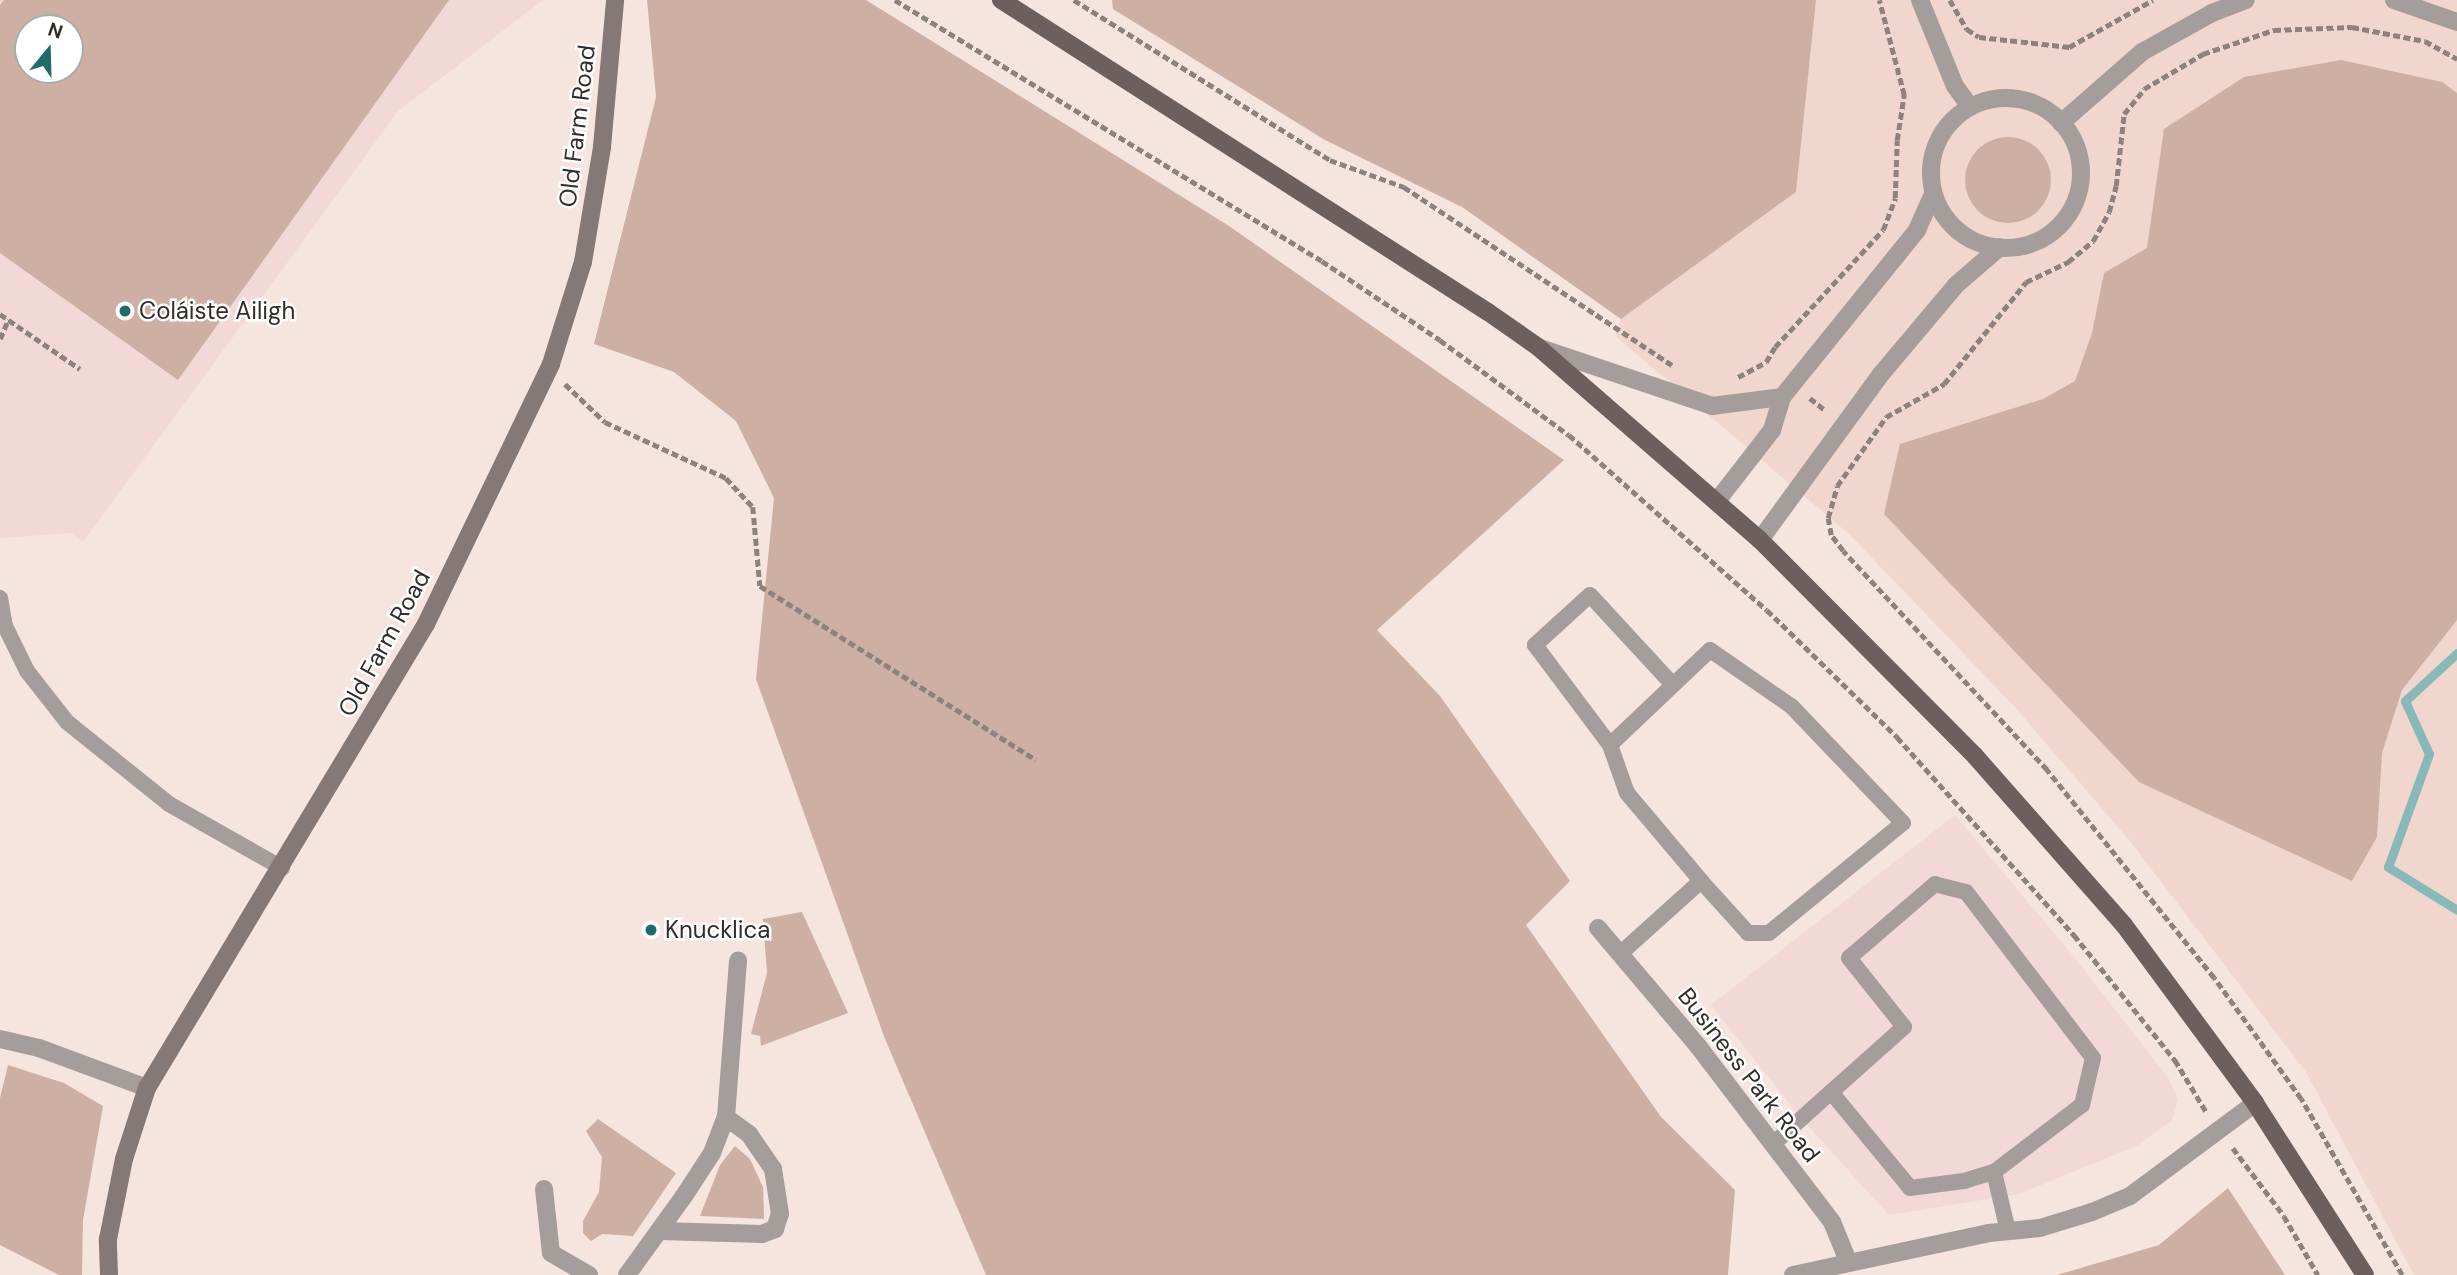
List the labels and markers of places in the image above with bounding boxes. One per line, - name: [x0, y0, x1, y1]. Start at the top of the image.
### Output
- place label: Coláiste Ailigh: [139, 297, 295, 325]
- marker: Coláiste Ailigh: [117, 303, 133, 319]
- place label: Knucklica: [665, 916, 770, 944]
- marker: Knucklica: [643, 922, 659, 938]

